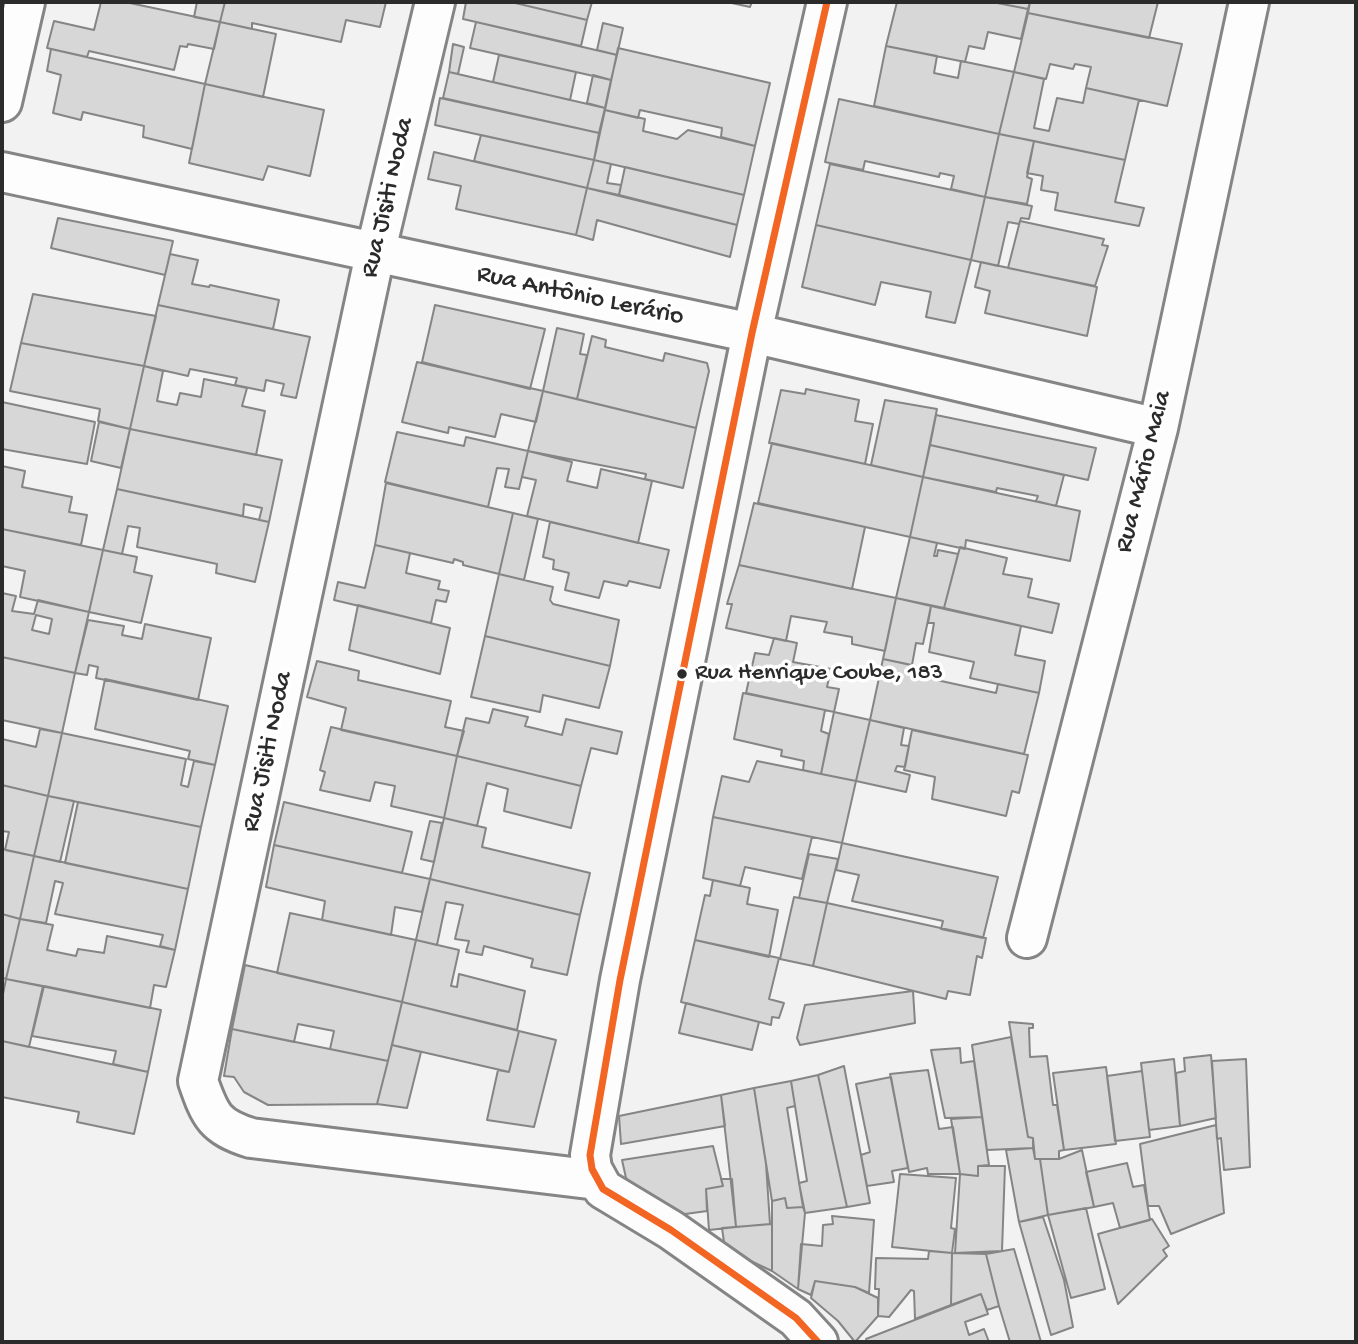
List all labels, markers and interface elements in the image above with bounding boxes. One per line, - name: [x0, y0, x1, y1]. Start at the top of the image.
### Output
- street label: Rua Jisiti Noda: [355, 115, 423, 281]
- street label: Rua Antônio Lerário: [474, 260, 686, 334]
- street label: Rua Mário Maia: [1110, 388, 1180, 556]
- place label: Rua Henrique Coube, 183: [695, 660, 943, 688]
- marker: Rua Henrique Coube, 183: [675, 667, 689, 681]
- street label: Rua Jisiti Noda: [237, 669, 301, 835]

